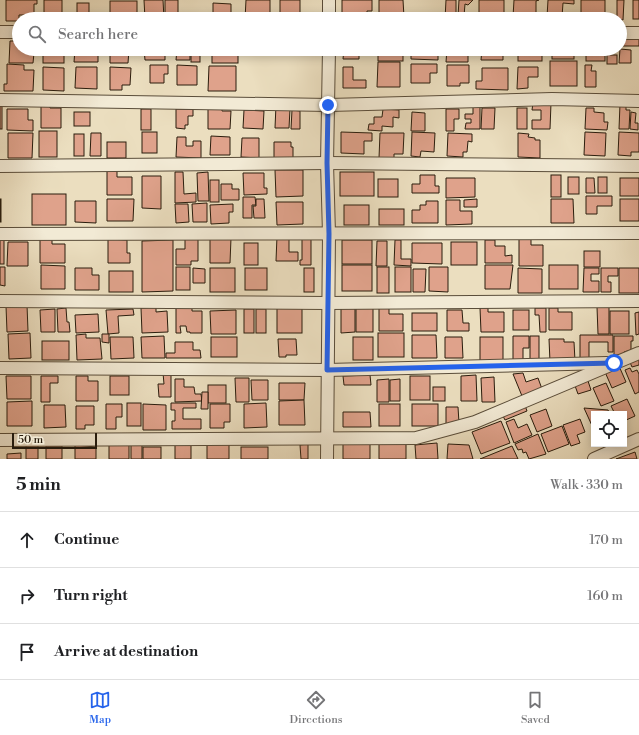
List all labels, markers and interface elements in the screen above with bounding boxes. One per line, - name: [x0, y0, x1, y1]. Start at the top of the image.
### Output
- search box: [12, 12, 627, 56]
- icon: search: [26, 23, 48, 45]
- text: Search here: [58, 25, 138, 44]
- route end: [319, 96, 337, 114]
- route start: [605, 354, 623, 372]
- map controls: [591, 411, 627, 447]
- button: locate: [591, 411, 627, 447]
- scale bar: [12, 431, 97, 450]
- text: 50 m: [18, 433, 43, 447]
- text: 5 min: [16, 474, 61, 496]
- text: Walk · 330 m: [550, 477, 623, 493]
- icon: ahead: [16, 529, 38, 551]
- text: Continue: [54, 530, 119, 549]
- text: 170 m: [589, 532, 623, 548]
- icon: right: [16, 585, 38, 607]
- text: Turn right: [54, 586, 128, 605]
- text: 160 m: [587, 588, 623, 604]
- icon: arrive: [16, 641, 38, 663]
- text: Arrive at destination: [54, 642, 198, 661]
- tab: Map: [89, 689, 111, 727]
- tab: Directions: [290, 689, 343, 727]
- tab: Saved: [521, 689, 550, 727]

